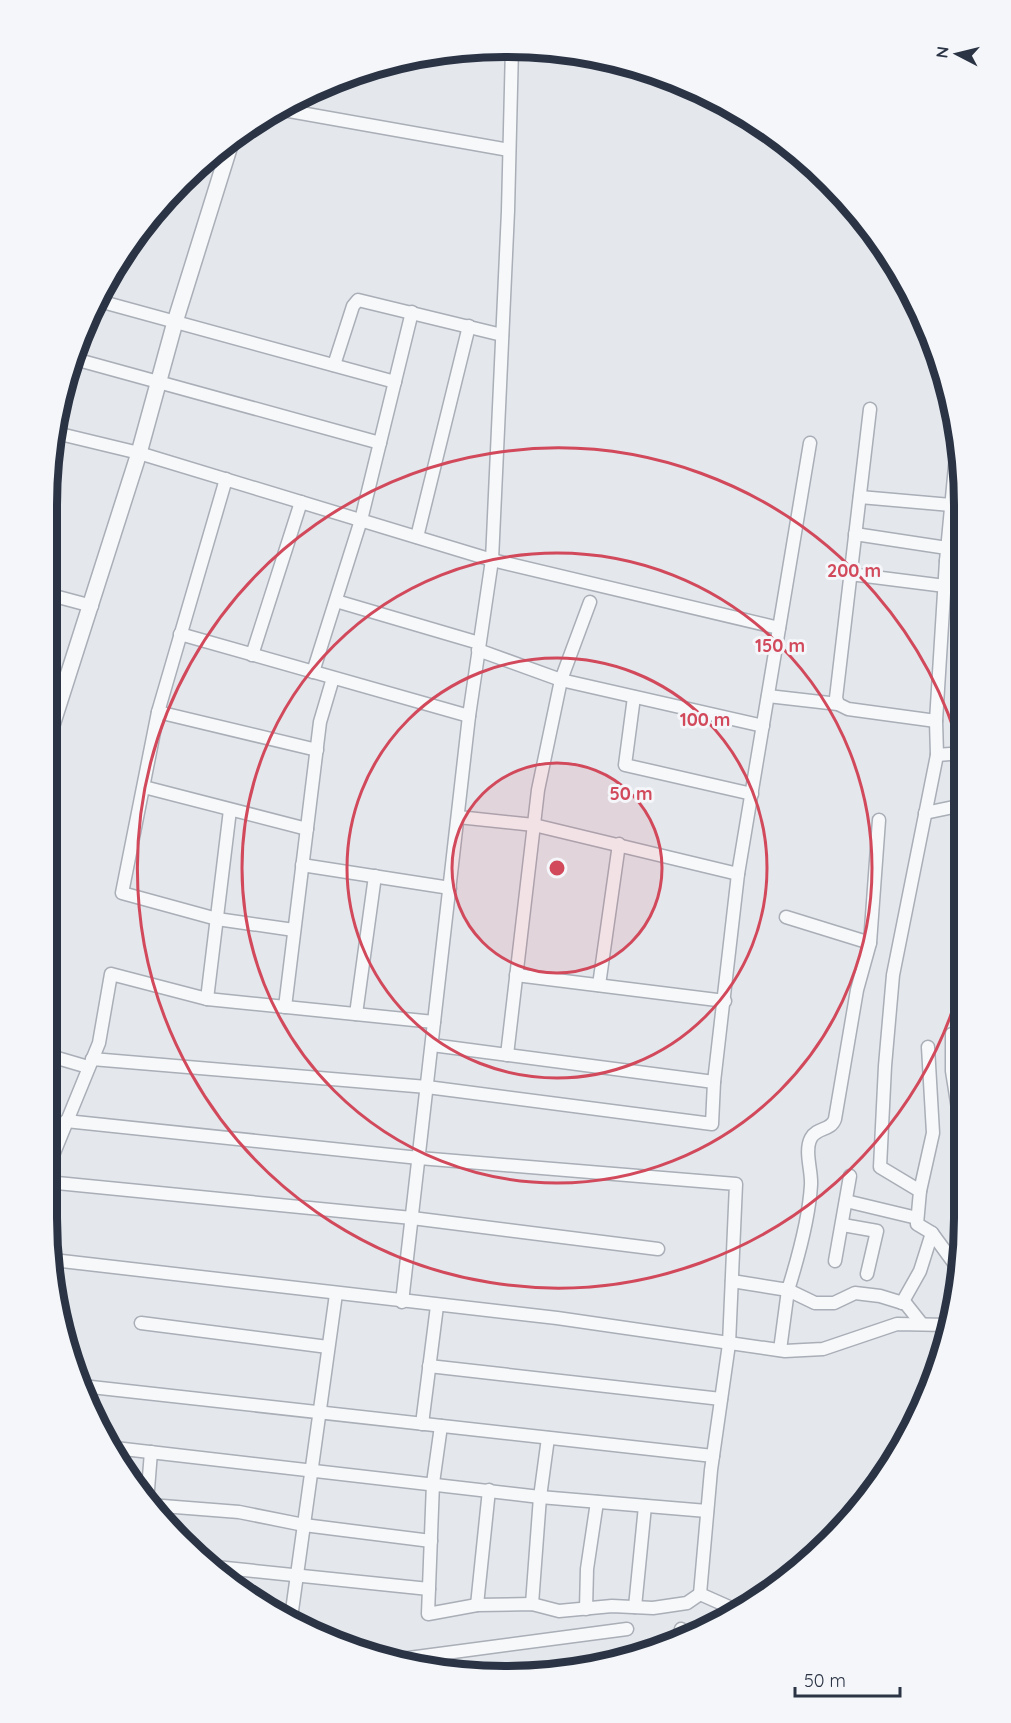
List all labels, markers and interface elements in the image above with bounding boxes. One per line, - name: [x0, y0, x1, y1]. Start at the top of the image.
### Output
- north arrow: [927, 24, 987, 84]
- text: N: [931, 45, 953, 59]
- text: 200 m: [827, 559, 881, 582]
- text: 150 m: [755, 634, 805, 657]
- text: 100 m: [680, 708, 730, 731]
- text: 50 m: [609, 782, 653, 805]
- centre of rings: [547, 858, 567, 878]
- scale bar: [795, 1660, 900, 1698]
- text: 50 m: [804, 1669, 846, 1692]

